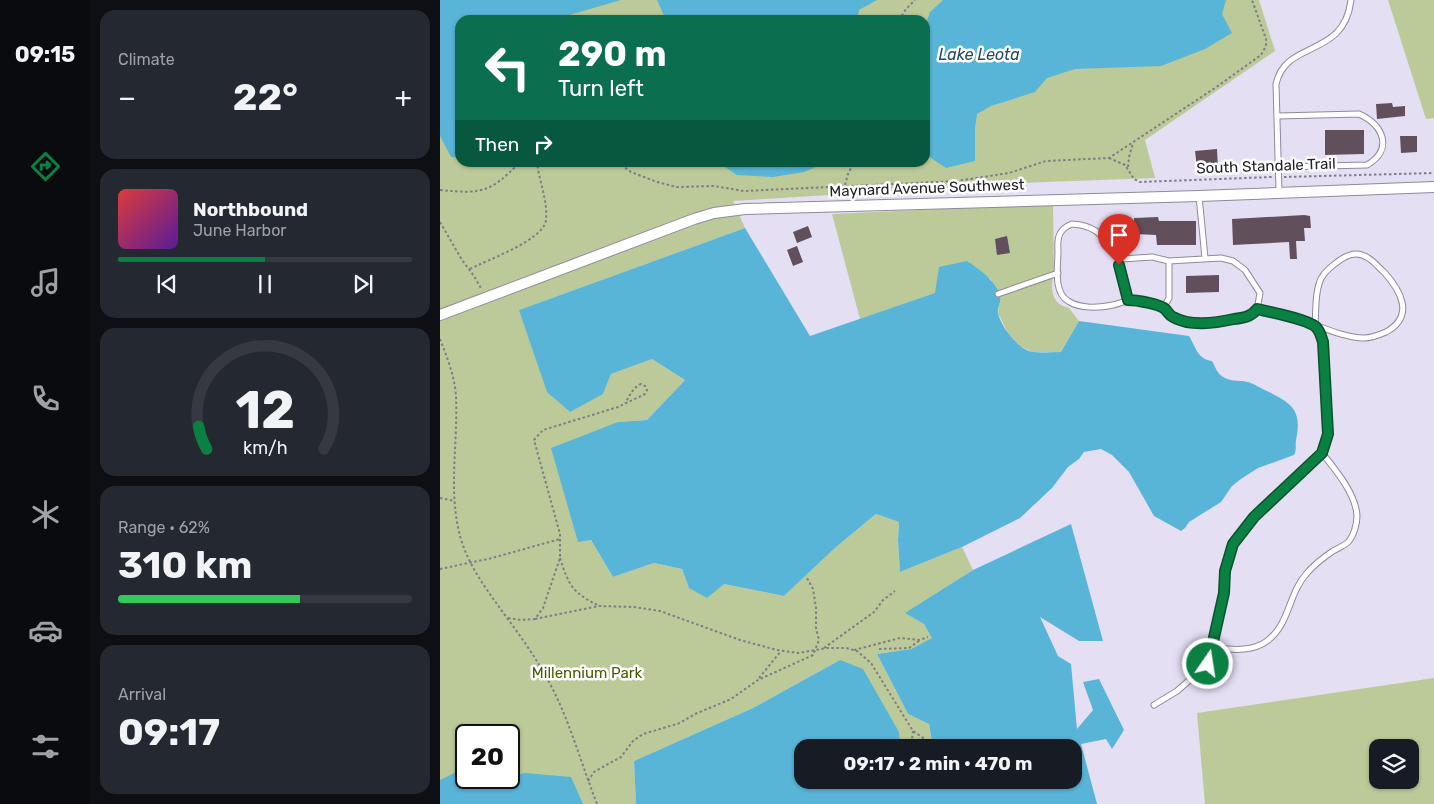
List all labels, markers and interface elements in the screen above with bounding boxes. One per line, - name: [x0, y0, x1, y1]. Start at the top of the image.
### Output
- text: 290 m: [558, 33, 667, 75]
- icon: left: [475, 35, 540, 100]
- text: 09:15: [15, 41, 75, 68]
- water label: Lake Leota: [938, 45, 1020, 64]
- text: Climate: [118, 50, 175, 69]
- text: 22°: [233, 74, 298, 120]
- text: Turn left: [558, 75, 644, 102]
- text: −: [118, 81, 136, 114]
- text: +: [395, 81, 412, 114]
- icon: right: [529, 130, 557, 158]
- text: Then: [475, 133, 519, 156]
- icon: directions: [28, 149, 63, 184]
- street label: South Standale Trail: [1196, 155, 1336, 177]
- street label: Maynard Avenue Southwest: [829, 176, 1025, 200]
- text: Northbound: [193, 198, 308, 221]
- pin: [1098, 214, 1140, 265]
- text: June Harbor: [193, 221, 286, 240]
- icon: arrive: [1105, 221, 1133, 249]
- icon: music: [28, 265, 63, 300]
- icon: previous: [153, 270, 181, 298]
- icon: pause: [251, 270, 279, 298]
- icon: next: [349, 270, 377, 298]
- text: 12: [235, 379, 295, 441]
- icon: phone: [28, 381, 63, 416]
- text: km/h: [243, 437, 287, 458]
- icon: climate: [28, 497, 63, 532]
- text: Range · 62%: [118, 518, 210, 537]
- text: 310 km: [118, 542, 252, 588]
- icon: car: [28, 613, 63, 648]
- position arrow: [1181, 637, 1233, 689]
- park label: Millennium Park: [532, 664, 642, 682]
- text: Arrival: [118, 685, 166, 704]
- text: 09:17: [118, 709, 220, 755]
- speed limit sign: 20: [455, 724, 520, 789]
- icon: filters: [28, 729, 63, 764]
- map controls: [1369, 739, 1419, 789]
- button: layers: [1369, 739, 1419, 789]
- text: 09:17 · 2 min · 470 m: [844, 752, 1032, 775]

